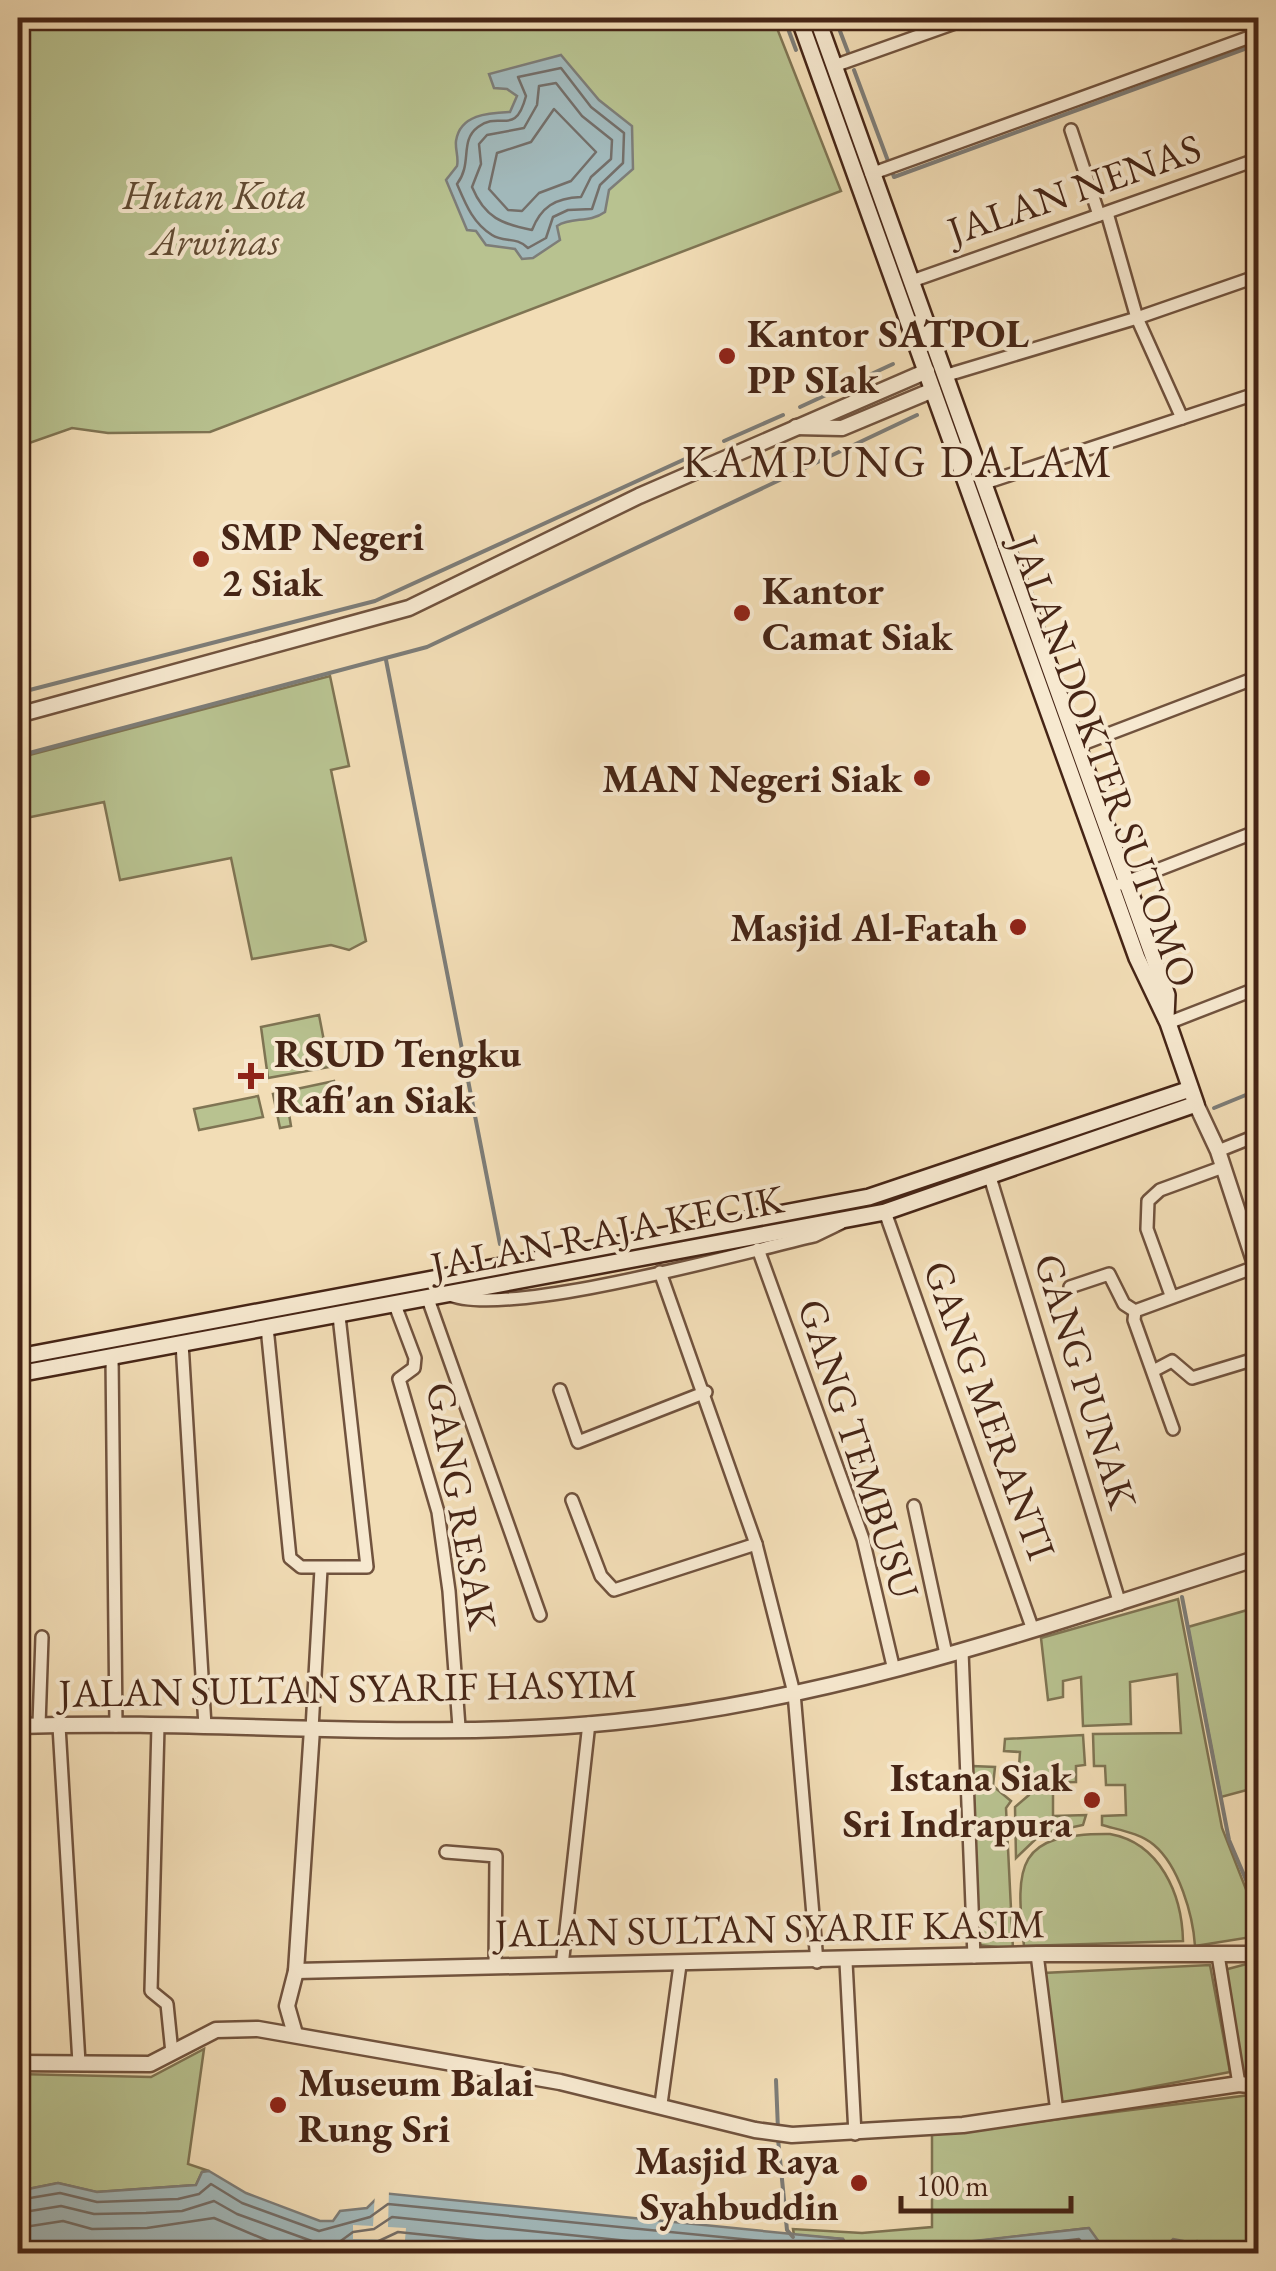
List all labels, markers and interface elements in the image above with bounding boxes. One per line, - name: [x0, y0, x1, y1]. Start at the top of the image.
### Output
- street label: JALAN NENAS: [938, 121, 1207, 258]
- park label: Hutan Kota Arwinas: [122, 169, 307, 267]
- place label: Kantor SATPOL PP SIak: [747, 307, 1029, 405]
- marker: Kantor SATPOL PP SIak: [716, 345, 738, 367]
- district label: KAMPUNG DALAM: [682, 432, 1114, 490]
- place label: SMP Negeri 2 Siak: [221, 510, 424, 608]
- street label: JALAN DOKTER SUTOMO: [997, 525, 1210, 994]
- marker: SMP Negeri 2 Siak: [190, 548, 212, 570]
- place label: Kantor Camat Siak: [762, 564, 954, 662]
- marker: Kantor Camat Siak: [731, 602, 753, 624]
- place label: MAN Negeri Siak: [602, 752, 903, 804]
- marker: MAN Negeri Siak: [911, 767, 933, 789]
- place label: Masjid Al-Fatah: [730, 901, 998, 953]
- marker: Masjid Al-Fatah: [1007, 916, 1029, 938]
- place label: RSUD Tengku Rafi'an Siak: [274, 1027, 521, 1125]
- marker: RSUD Tengku Rafi'an Siak: [238, 1063, 264, 1089]
- street label: JALAN RAJA KECIK: [423, 1172, 788, 1292]
- street label: GANG PUNAK: [1023, 1247, 1150, 1515]
- street label: GANG MERANTI: [912, 1253, 1068, 1567]
- street label: GANG TEMBUSU: [786, 1293, 932, 1606]
- street label: GANG RESAK: [415, 1378, 509, 1635]
- street label: JALAN SULTAN SYARIF HASYIM: [55, 1657, 638, 1719]
- place label: Istana Siak Sri Indrapura: [843, 1751, 1073, 1849]
- marker: Istana Siak Sri Indrapura: [1081, 1789, 1103, 1811]
- street label: JALAN SULTAN SYARIF KASIM: [491, 1897, 1046, 1959]
- place label: Museum Balai Rung Sri: [298, 2056, 534, 2154]
- marker: Museum Balai Rung Sri: [267, 2094, 289, 2116]
- place label: Masjid Raya Syahbuddin: [634, 2134, 839, 2232]
- scale bar: [901, 2151, 1071, 2213]
- text: 100 m: [916, 2166, 989, 2205]
- marker: Masjid Raya Syahbuddin: [848, 2172, 870, 2194]

